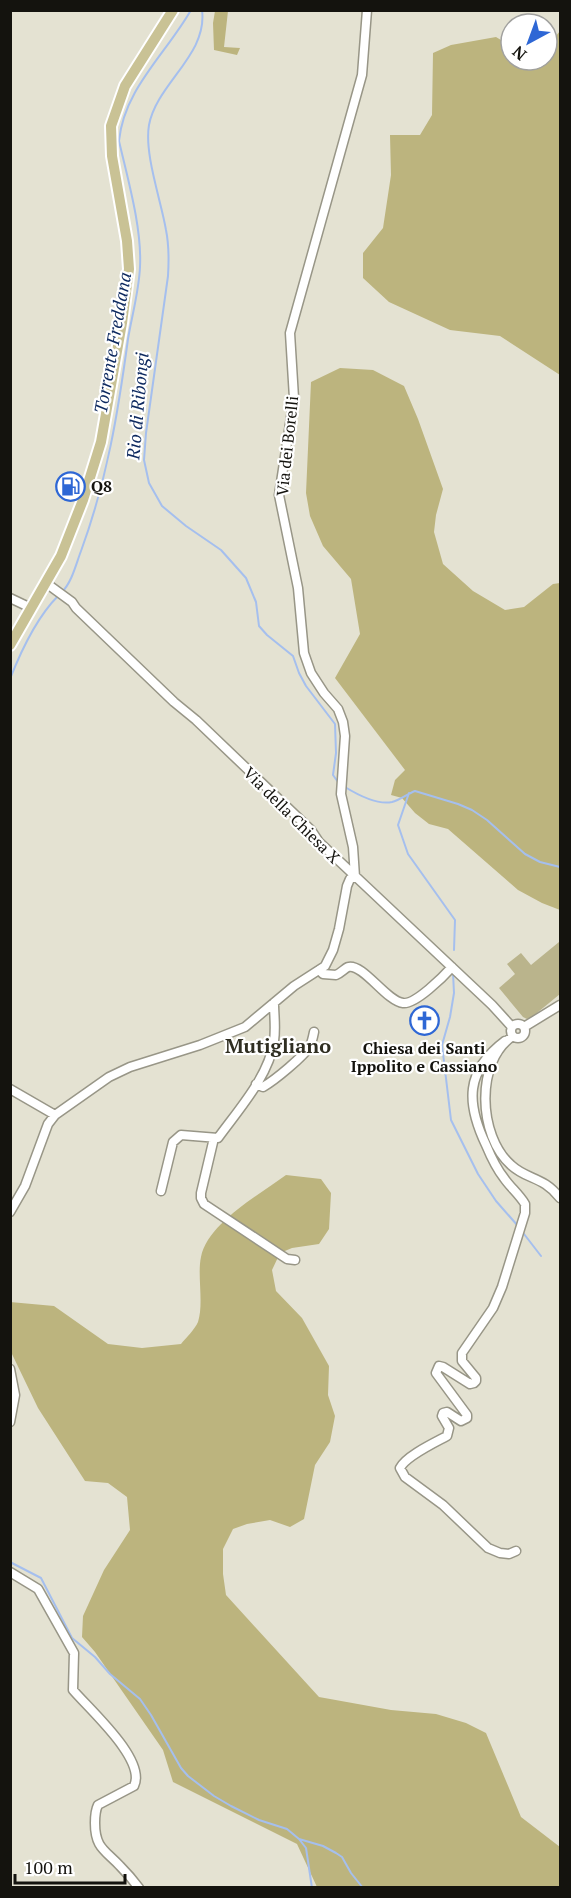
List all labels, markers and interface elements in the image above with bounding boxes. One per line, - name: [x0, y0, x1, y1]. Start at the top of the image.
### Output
- north arrow: [499, 12, 559, 72]
- text: N: [507, 41, 531, 66]
- water label: Torrente Freddana: [88, 270, 136, 415]
- water label: Rio di Ribongi: [120, 351, 154, 461]
- street label: Via dei Borelli: [271, 395, 303, 497]
- fuel station icon: Q8: [54, 470, 86, 502]
- place label: Q8: [91, 475, 112, 497]
- street label: Via della Chiesa X: [239, 762, 345, 868]
- church icon: Chiesa dei Santi Ippolito e Cassiano: [408, 1004, 440, 1036]
- district label: Mutigliano: [225, 1032, 331, 1059]
- place label: Chiesa dei Santi Ippolito e Cassiano: [351, 1037, 498, 1077]
- scale bar: [15, 1847, 124, 1885]
- text: 100 m: [24, 1855, 73, 1879]

